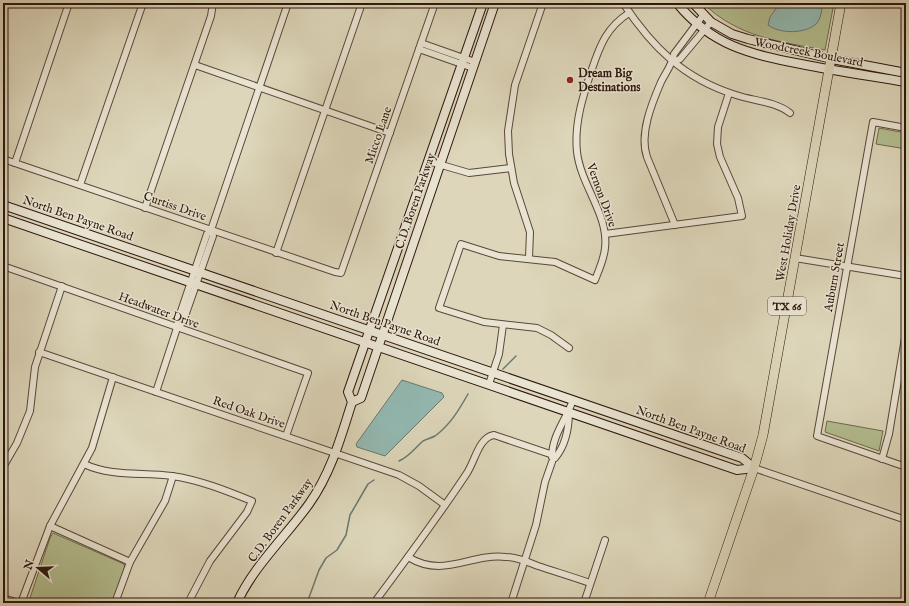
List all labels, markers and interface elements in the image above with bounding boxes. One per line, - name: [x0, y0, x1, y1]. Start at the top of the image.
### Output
- street label: Woodcreek Boulevard: [753, 35, 865, 70]
- place label: Dream Big Destinations: [578, 66, 641, 95]
- marker: Dream Big Destinations: [565, 75, 575, 85]
- street label: Micco Lane: [362, 104, 395, 166]
- street label: C.D. Boren Parkway: [392, 151, 439, 251]
- street label: Vernon Drive: [583, 160, 620, 230]
- street label: West Holiday Drive: [773, 183, 804, 283]
- street label: Curtiss Drive: [141, 189, 209, 224]
- street label: North Ben Payne Road: [21, 193, 136, 245]
- street label: Auburn Street: [821, 241, 848, 314]
- street label: Headwater Drive: [116, 289, 202, 332]
- road number: TX 66: [768, 297, 806, 315]
- street label: North Ben Payne Road: [328, 298, 443, 350]
- street label: Red Oak Drive: [211, 393, 288, 432]
- street label: North Ben Payne Road: [634, 403, 748, 457]
- street label: C.D. Boren Parkway: [245, 475, 316, 565]
- north arrow: [18, 548, 58, 588]
- text: N: [21, 558, 38, 573]

